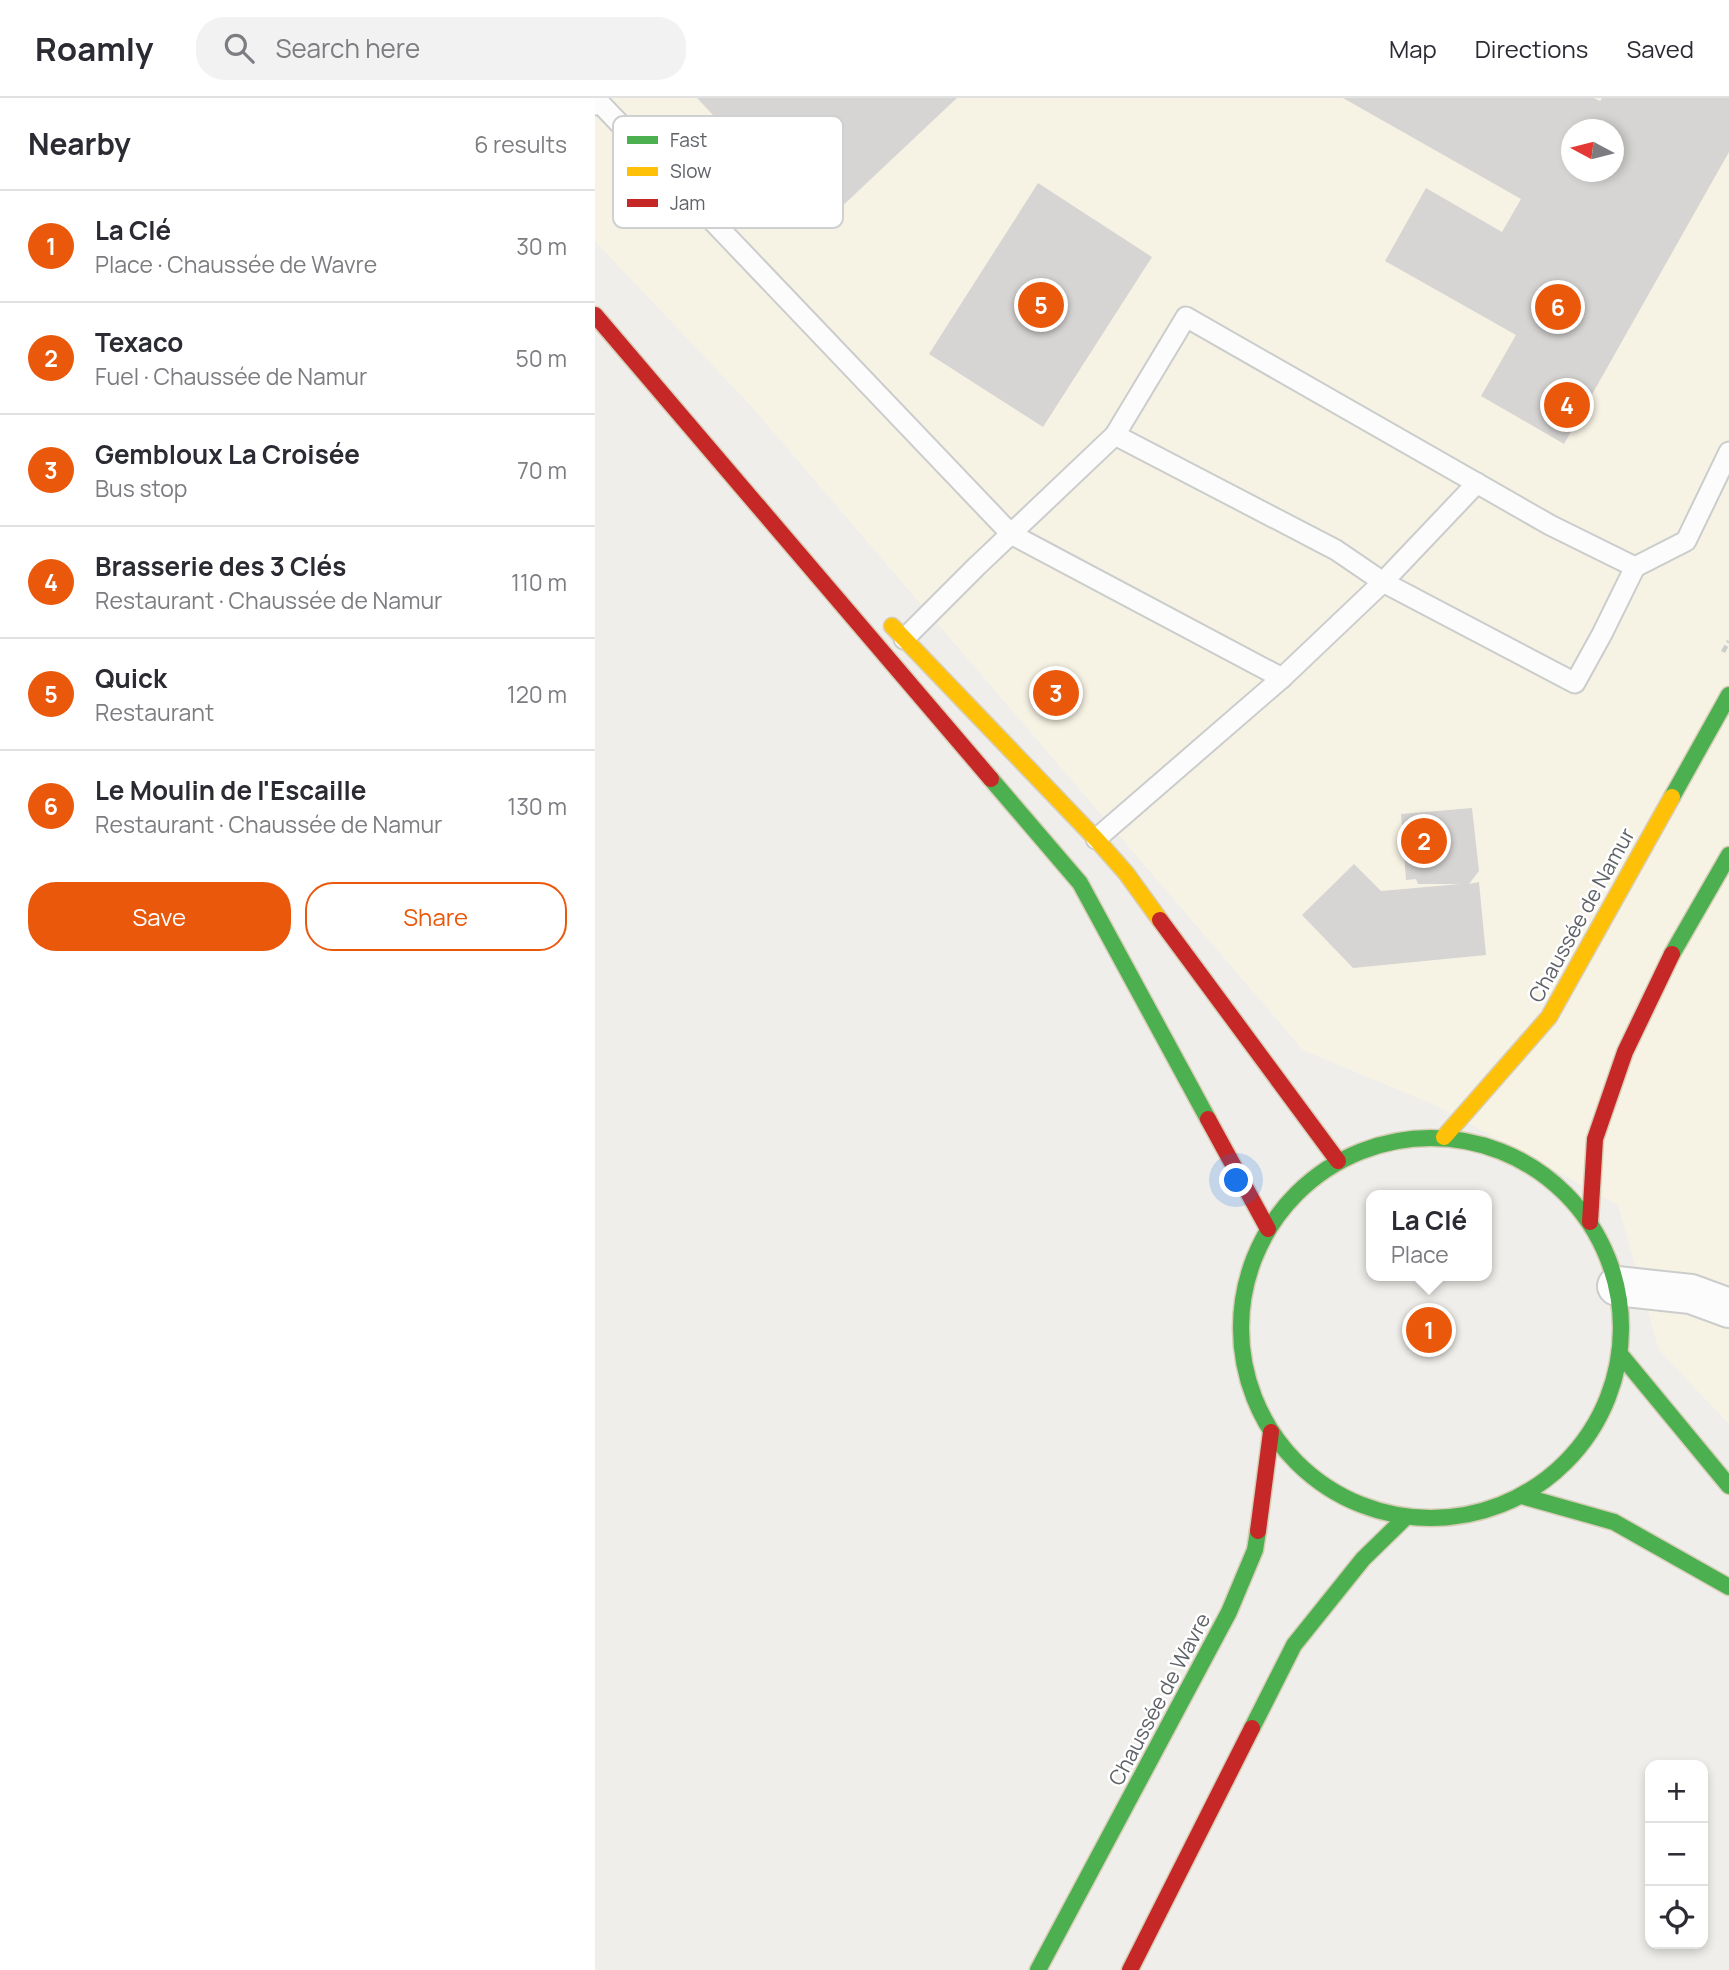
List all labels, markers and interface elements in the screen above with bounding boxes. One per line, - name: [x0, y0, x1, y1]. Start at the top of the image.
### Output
- search box: [196, 17, 686, 80]
- text: Roamly: [35, 26, 154, 71]
- icon: search: [220, 29, 258, 67]
- text: Search here: [276, 30, 420, 66]
- text: Map: [1389, 32, 1437, 65]
- text: Directions: [1475, 32, 1588, 65]
- text: Saved: [1626, 32, 1694, 65]
- legend: [613, 116, 843, 228]
- north arrow: [1561, 119, 1624, 182]
- text: Nearby: [28, 123, 131, 164]
- text: Fast: [670, 127, 707, 153]
- text: 6 results: [474, 128, 567, 160]
- text: Slow: [670, 158, 712, 184]
- text: Jam: [670, 190, 705, 216]
- text: La Clé: [95, 212, 171, 248]
- text: 1: [46, 230, 56, 262]
- text: 30 m: [516, 230, 567, 262]
- text: Place · Chaussée de Wavre: [95, 248, 377, 280]
- pin: 5: [1018, 279, 1064, 331]
- pin: 6: [1535, 281, 1581, 333]
- text: Texaco: [95, 324, 183, 360]
- text: 2: [44, 342, 58, 374]
- text: 50 m: [516, 342, 567, 374]
- text: Fuel · Chaussée de Namur: [95, 360, 367, 392]
- pin: 4: [1544, 379, 1590, 431]
- text: Gembloux La Croisée: [95, 436, 360, 472]
- text: 3: [44, 454, 58, 486]
- text: 70 m: [517, 454, 567, 486]
- text: Bus stop: [95, 472, 187, 504]
- text: Brasserie des 3 Clés: [95, 548, 346, 584]
- text: 4: [44, 566, 58, 598]
- text: 110 m: [511, 566, 567, 598]
- text: Restaurant · Chaussée de Namur: [95, 584, 442, 616]
- text: Quick: [95, 660, 167, 696]
- pin: 3: [1033, 667, 1079, 719]
- text: 5: [44, 678, 58, 710]
- text: 120 m: [507, 678, 567, 710]
- text: Restaurant: [95, 696, 214, 728]
- text: Le Moulin de l'Escaille: [95, 772, 366, 808]
- text: 6: [44, 790, 58, 822]
- text: 130 m: [507, 790, 567, 822]
- text: Restaurant · Chaussée de Namur: [95, 808, 442, 840]
- pin: 2: [1401, 815, 1447, 867]
- street label: Chaussée de Namur: [1521, 822, 1641, 1007]
- button: Save: [28, 882, 291, 951]
- button: Share: [305, 882, 567, 951]
- your location: [1219, 1163, 1253, 1197]
- popup: [1366, 1190, 1492, 1281]
- text: La Clé: [1391, 1202, 1467, 1238]
- text: Place: [1391, 1238, 1449, 1270]
- pin: 1: [1406, 1304, 1452, 1356]
- street label: Chaussée de Wavre: [1102, 1608, 1216, 1790]
- map controls: [1645, 1760, 1708, 1949]
- button: +: [1645, 1760, 1708, 1823]
- button: −: [1645, 1823, 1708, 1886]
- button: locate: [1645, 1886, 1708, 1949]

